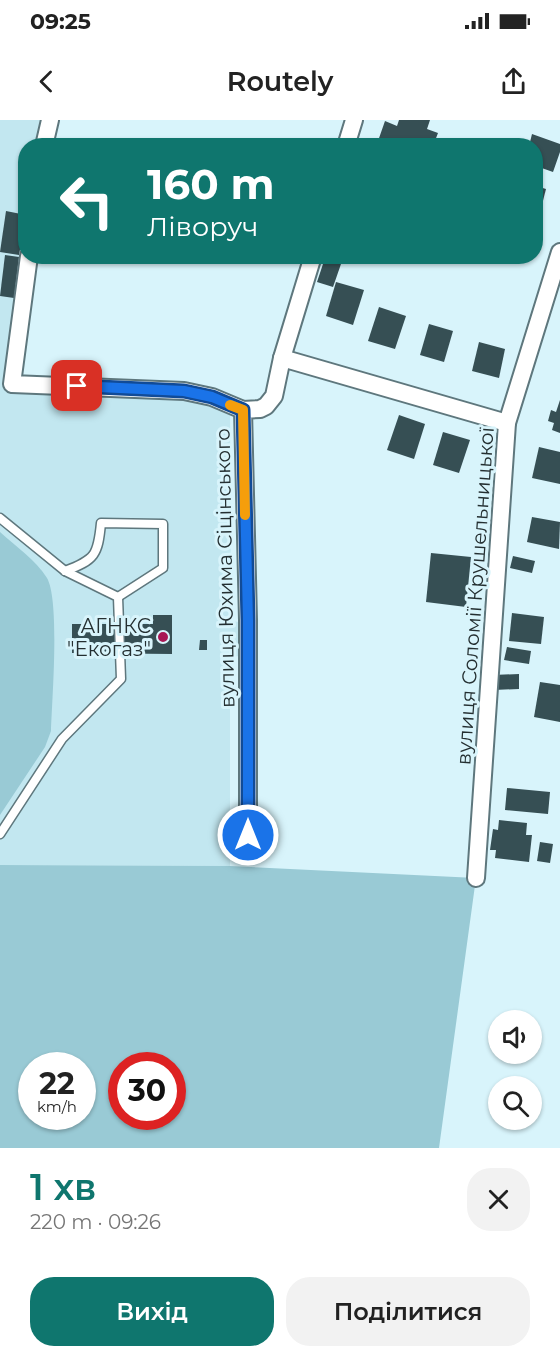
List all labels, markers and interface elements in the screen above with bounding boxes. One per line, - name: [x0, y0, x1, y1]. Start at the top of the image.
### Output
- text: 09:25: [30, 8, 91, 35]
- icon: back: [30, 65, 63, 98]
- text: Routely: [227, 65, 333, 98]
- icon: share: [497, 65, 530, 98]
- text: 160 m: [147, 158, 275, 210]
- icon: left: [48, 162, 126, 240]
- text: Ліворуч: [147, 210, 259, 243]
- pin: [51, 360, 102, 411]
- icon: arrive: [60, 369, 93, 402]
- street label: вулиця Соломії Крушельницької: [451, 426, 499, 766]
- street label: вулиця Юхима Сіцінського: [211, 428, 239, 708]
- place label: АГНКС "Екогаз": [67, 614, 151, 661]
- marker: АГНКС "Екогаз": [156, 630, 170, 644]
- position arrow: [216, 803, 280, 867]
- map controls: [488, 1010, 542, 1130]
- button: sound: [488, 1010, 542, 1064]
- speed limit sign: 30: [108, 1052, 186, 1130]
- text: 22: [39, 1065, 75, 1102]
- button: search: [488, 1076, 542, 1130]
- text: km/h: [37, 1097, 77, 1116]
- text: 1 хв: [30, 1165, 96, 1209]
- button: close: [467, 1168, 530, 1231]
- text: 220 m · 09:26: [30, 1210, 161, 1234]
- button: Вихід: [30, 1277, 274, 1346]
- button: Поділитися: [286, 1277, 530, 1346]

